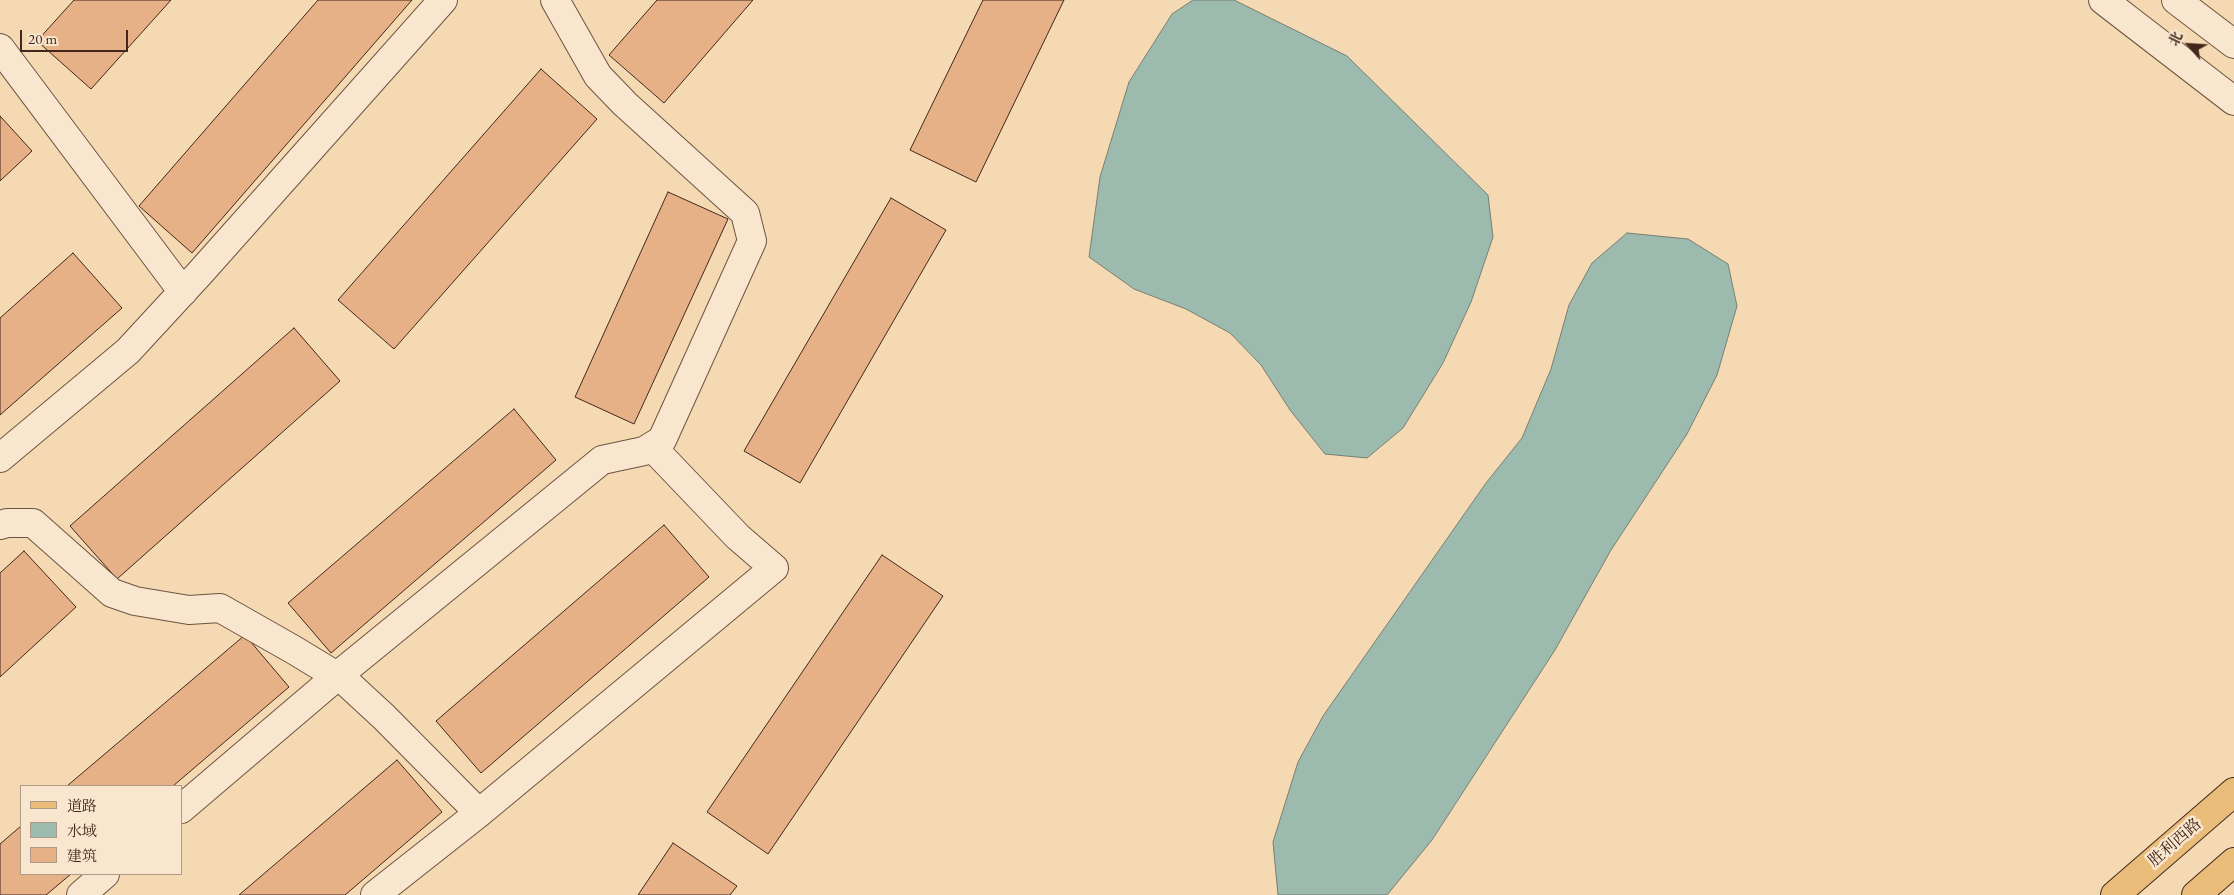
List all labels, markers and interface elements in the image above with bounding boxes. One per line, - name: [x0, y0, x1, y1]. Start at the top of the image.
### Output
- scale bar: [22, 20, 130, 52]
- north arrow: [2164, 20, 2214, 70]
- text: 北: [2164, 28, 2187, 49]
- text: 20 m: [28, 29, 57, 48]
- legend: [20, 785, 182, 875]
- text: 道路: [67, 796, 97, 815]
- street label: 胜利西路: [2145, 815, 2205, 871]
- text: 水域: [67, 821, 97, 840]
- text: 建筑: [67, 846, 97, 865]

